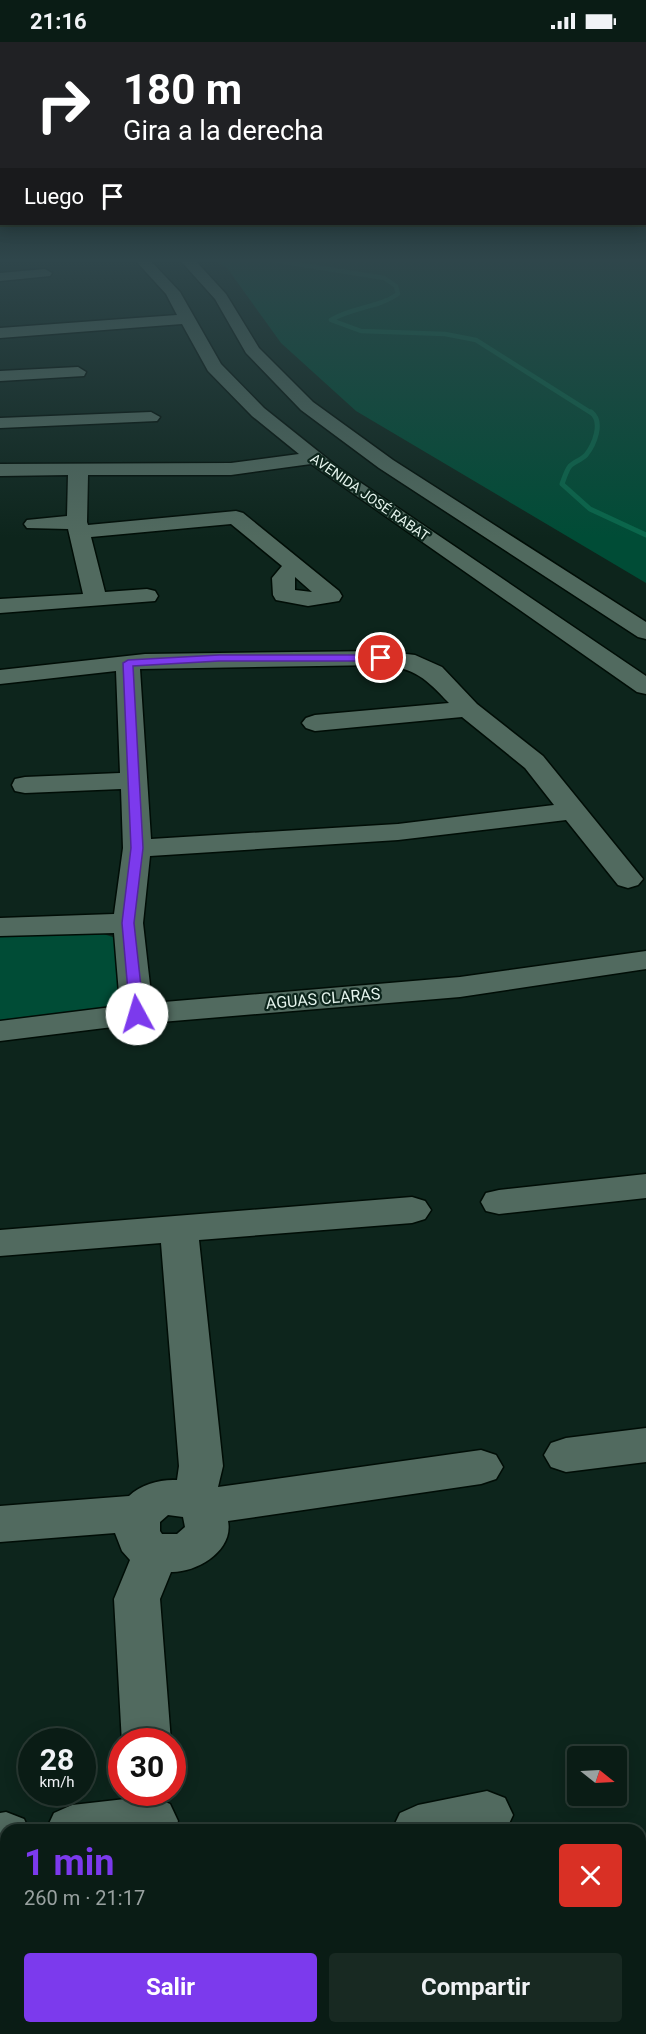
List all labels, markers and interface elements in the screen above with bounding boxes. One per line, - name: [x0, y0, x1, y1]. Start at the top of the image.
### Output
- text: 21:16: [30, 9, 87, 34]
- text: 180 m: [123, 65, 242, 114]
- icon: right: [24, 66, 102, 144]
- text: Gira a la derecha: [123, 115, 324, 147]
- icon: arrive: [96, 180, 129, 213]
- text: Luego: [24, 184, 84, 209]
- street label: AVENIDA JOSÉ RABAT: [308, 449, 433, 544]
- pin: [355, 632, 406, 683]
- icon: arrive: [364, 641, 397, 674]
- position arrow: [105, 982, 169, 1046]
- street label: AGUAS CLARAS: [265, 984, 381, 1013]
- speed limit sign: 30: [108, 1728, 186, 1806]
- text: 28: [40, 1742, 74, 1777]
- north arrow: [567, 1746, 627, 1806]
- map controls: [567, 1746, 627, 1806]
- text: km/h: [39, 1773, 75, 1791]
- text: 1 min: [24, 1842, 115, 1884]
- button: close: [559, 1844, 622, 1907]
- text: 260 m · 21:17: [24, 1886, 145, 1910]
- button: Salir: [24, 1953, 317, 2022]
- button: Compartir: [329, 1953, 622, 2022]

